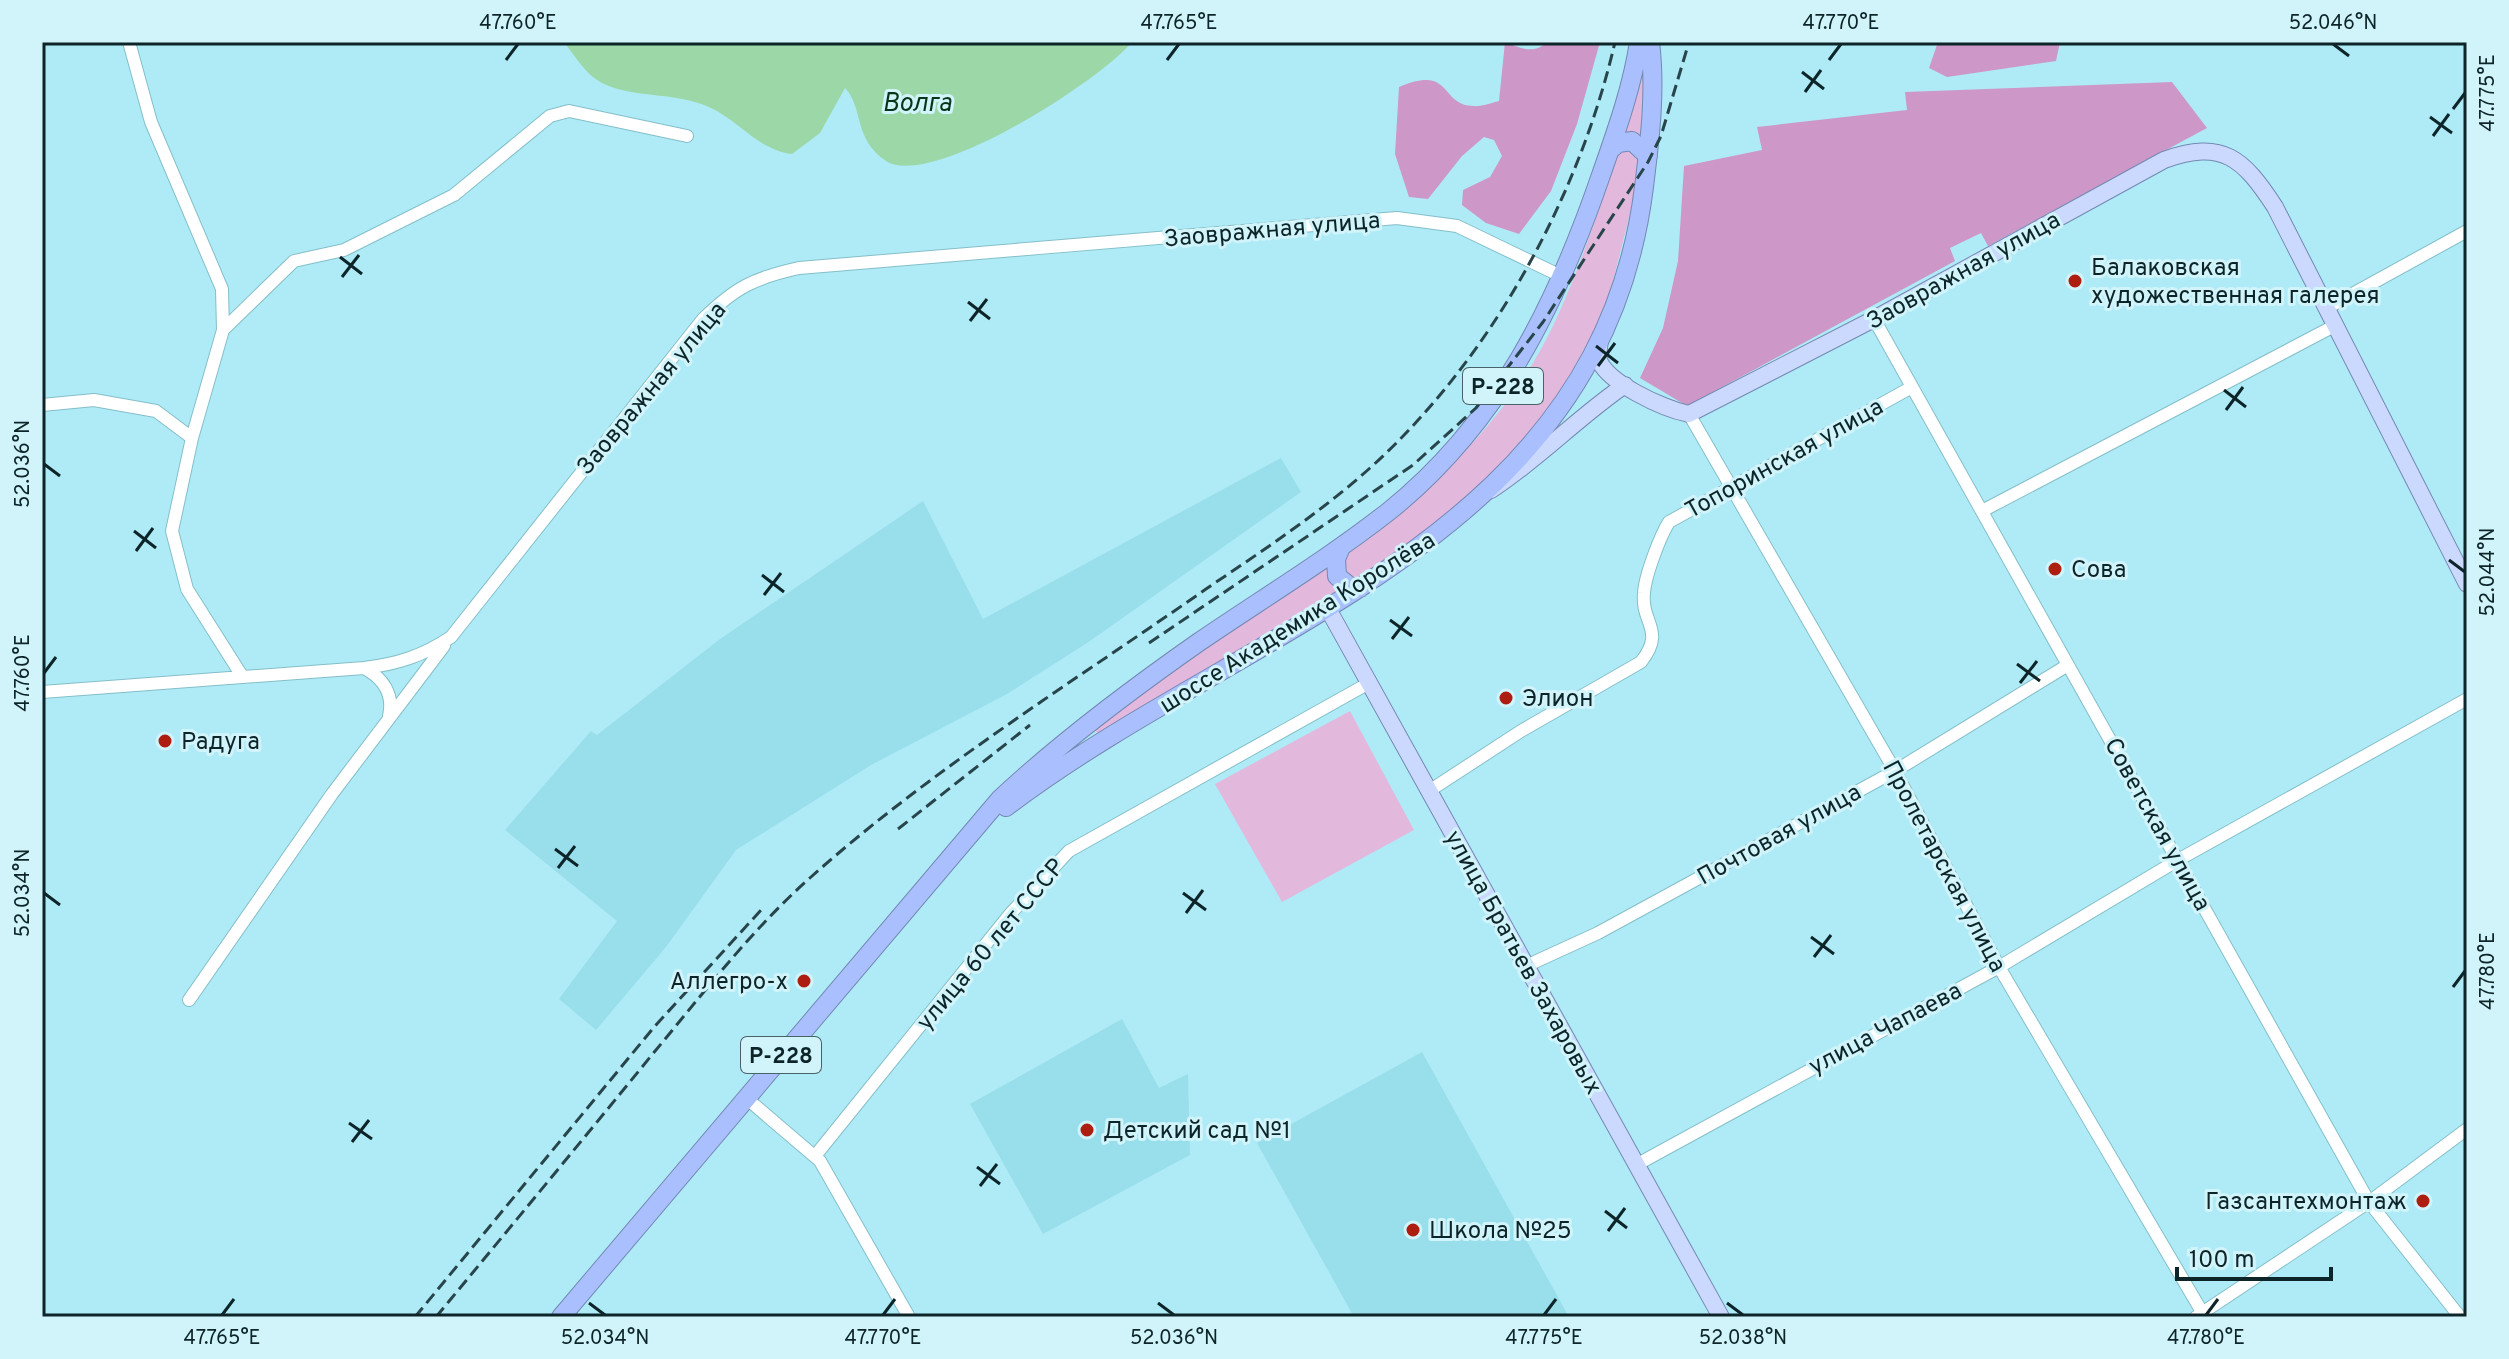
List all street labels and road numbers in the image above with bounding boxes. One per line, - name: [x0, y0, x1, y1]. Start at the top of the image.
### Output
- street label: Заовражная улица: [1862, 206, 2066, 338]
- street label: Заовражная улица: [1163, 207, 1382, 255]
- street label: Заовражная улица: [571, 296, 734, 482]
- road number: Р-228: [1463, 368, 1543, 404]
- street label: Топоринская улица: [1681, 393, 1889, 527]
- street label: шоссе Академика Королёва: [1155, 526, 1441, 721]
- street label: Советская улица: [2096, 733, 2216, 917]
- street label: Пролетарская улица: [1875, 756, 2012, 978]
- street label: Почтовая улица: [1693, 778, 1867, 893]
- street label: улица Братьев Захаровых: [1437, 826, 1608, 1100]
- street label: улица 60 лет СССР: [911, 853, 1072, 1037]
- street label: улица Чапаева: [1804, 977, 1968, 1083]
- road number: Р-228: [741, 1037, 821, 1073]

